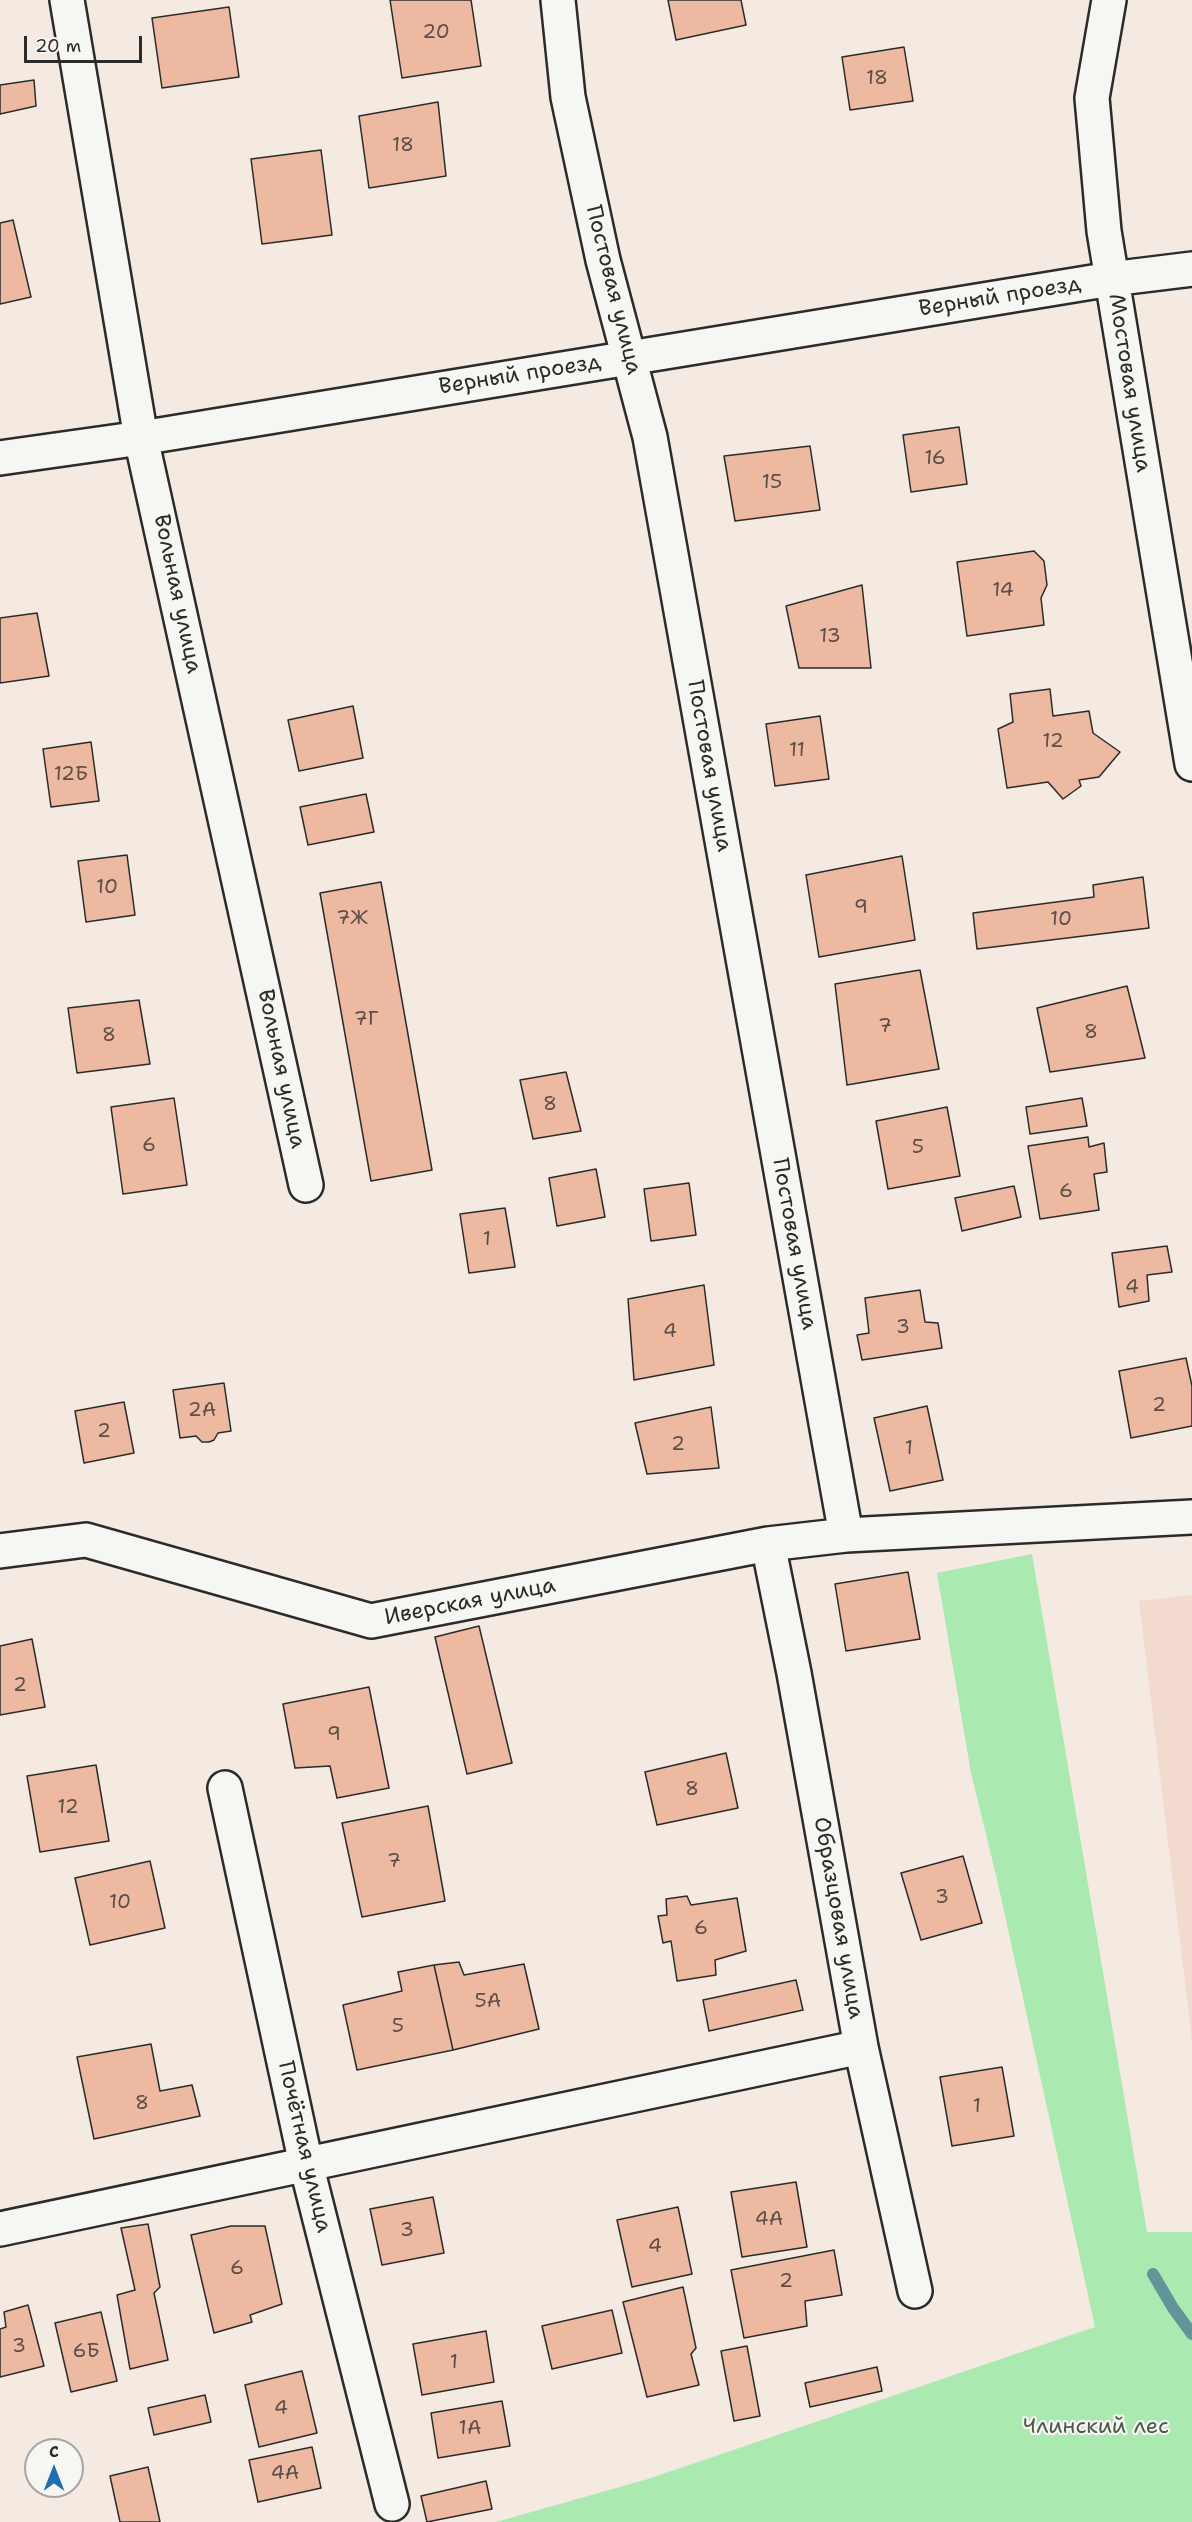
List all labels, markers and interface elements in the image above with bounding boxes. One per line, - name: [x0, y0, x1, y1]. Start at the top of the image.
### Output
- house number: 20: [422, 21, 450, 45]
- scale bar: [27, 24, 146, 62]
- text: 20 m: [35, 34, 81, 58]
- house number: 18: [866, 67, 888, 91]
- house number: 18: [392, 134, 414, 158]
- street label: Постовая улица: [579, 203, 647, 377]
- street label: Верный проезд: [917, 271, 1083, 323]
- street label: Мостовая улица: [1102, 292, 1156, 474]
- street label: Верный проезд: [437, 349, 603, 401]
- house number: 16: [924, 447, 946, 471]
- house number: 15: [762, 471, 782, 495]
- street label: Вольная улица: [147, 512, 207, 676]
- house number: 14: [992, 579, 1014, 603]
- house number: 13: [819, 625, 841, 649]
- street label: Постовая улица: [681, 678, 737, 854]
- house number: 12: [1042, 730, 1064, 754]
- house number: 11: [789, 739, 805, 763]
- house number: 12Б: [54, 763, 88, 787]
- house number: 10: [96, 876, 118, 900]
- house number: 9: [854, 896, 868, 920]
- house number: 7Ж: [336, 907, 368, 931]
- house number: 10: [1050, 908, 1072, 932]
- street label: Вольная улица: [251, 987, 311, 1151]
- house number: 7Г: [354, 1008, 378, 1032]
- house number: 7: [878, 1015, 892, 1039]
- house number: 8: [1084, 1021, 1098, 1045]
- house number: 8: [102, 1024, 116, 1048]
- house number: 8: [543, 1093, 557, 1117]
- house number: 6: [142, 1134, 156, 1158]
- house number: 5: [912, 1136, 924, 1160]
- street label: Постовая улица: [766, 1156, 822, 1332]
- house number: 6: [1059, 1180, 1073, 1204]
- house number: 1: [483, 1228, 491, 1252]
- house number: 4: [1125, 1276, 1139, 1300]
- house number: 3: [896, 1316, 910, 1340]
- house number: 4: [663, 1320, 677, 1344]
- house number: 2: [1152, 1394, 1166, 1418]
- house number: 2А: [188, 1399, 216, 1423]
- house number: 2: [97, 1420, 111, 1444]
- house number: 2: [671, 1433, 685, 1457]
- house number: 1: [905, 1437, 913, 1461]
- street label: Иверская улица: [382, 1572, 558, 1632]
- house number: 2: [13, 1674, 27, 1698]
- house number: 9: [327, 1723, 341, 1747]
- house number: 8: [685, 1778, 699, 1802]
- house number: 12: [57, 1796, 79, 1820]
- street label: Образцовая улица: [807, 1815, 869, 2021]
- house number: 7: [387, 1850, 401, 1874]
- house number: 3: [935, 1886, 949, 1910]
- house number: 10: [109, 1891, 131, 1915]
- house number: 6: [694, 1917, 708, 1941]
- house number: 5А: [475, 1990, 501, 2014]
- house number: 5: [392, 2015, 404, 2039]
- street label: Почётная улица: [271, 2059, 337, 2235]
- house number: 8: [135, 2092, 149, 2116]
- house number: 1: [973, 2095, 981, 2119]
- house number: 4А: [755, 2208, 783, 2232]
- house number: 3: [400, 2219, 414, 2243]
- house number: 4: [648, 2235, 662, 2259]
- house number: 6: [230, 2257, 244, 2281]
- house number: 2: [779, 2270, 793, 2294]
- house number: 3: [12, 2335, 26, 2359]
- house number: 6Б: [72, 2340, 100, 2364]
- house number: 1: [450, 2351, 458, 2375]
- house number: 4: [274, 2397, 288, 2421]
- park label: Члинский лес: [1023, 2414, 1169, 2440]
- house number: 1А: [459, 2417, 481, 2441]
- north arrow: [24, 2438, 84, 2498]
- text: С: [49, 2441, 59, 2462]
- house number: 4А: [271, 2462, 299, 2486]

